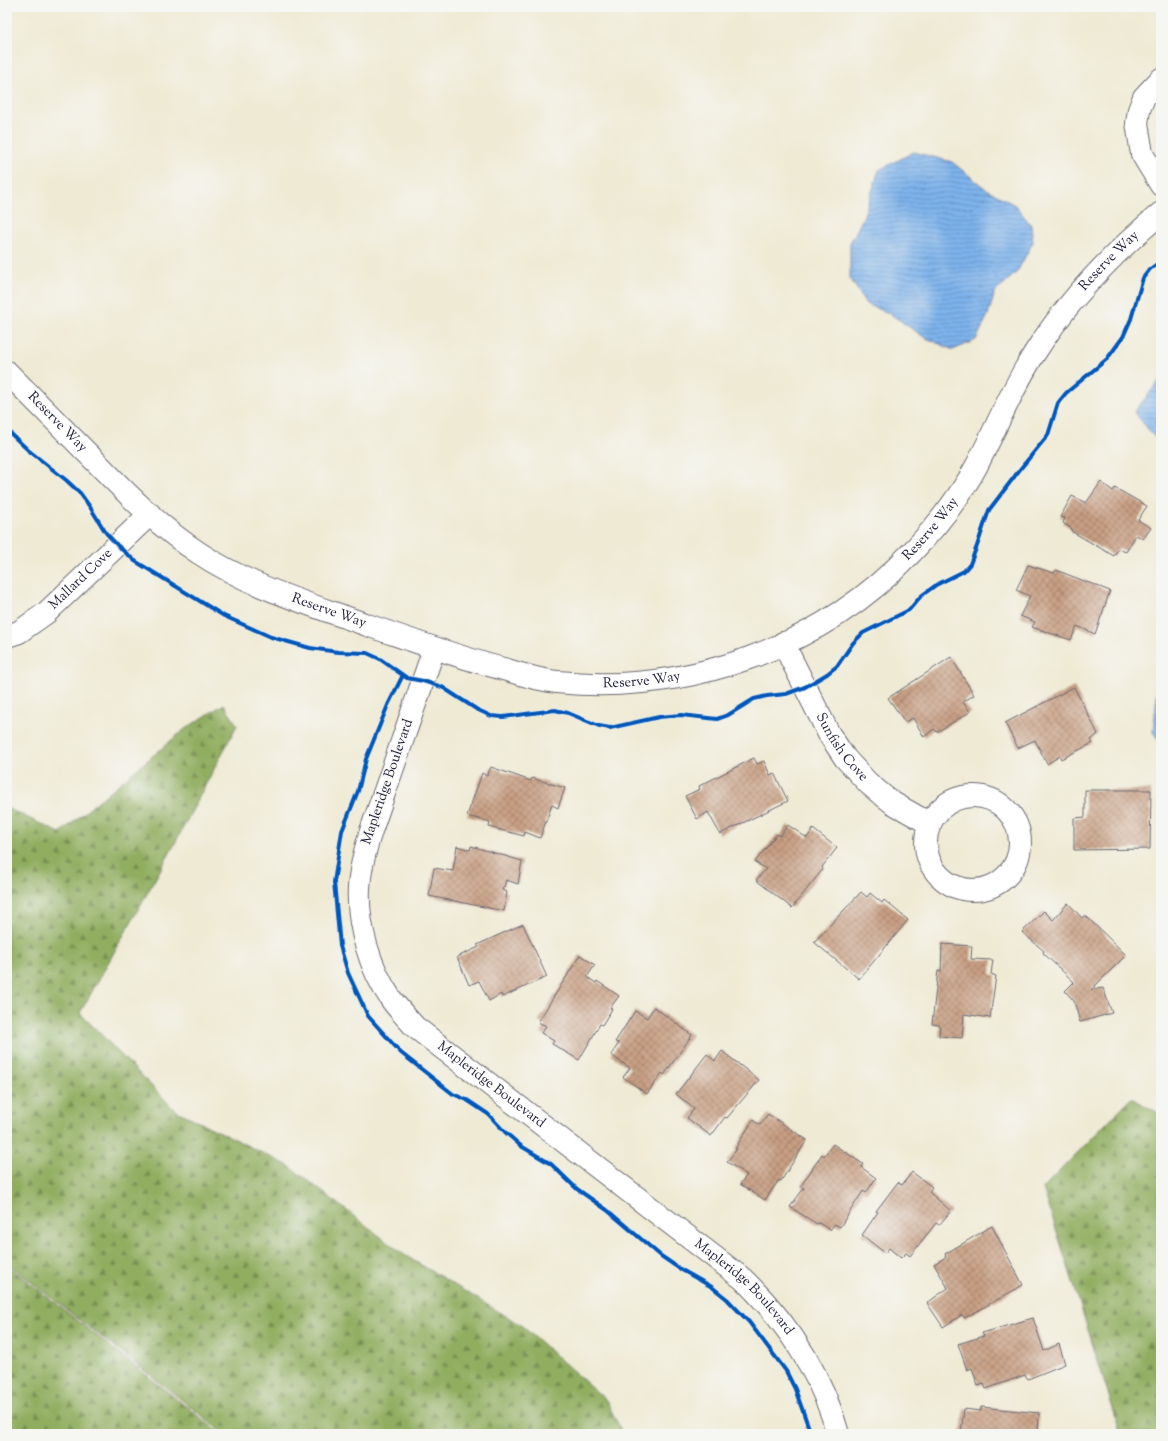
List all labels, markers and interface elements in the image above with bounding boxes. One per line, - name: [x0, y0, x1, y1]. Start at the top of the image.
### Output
- street label: Reserve Way: [1075, 226, 1144, 296]
- street label: Reserve Way: [22, 388, 91, 457]
- street label: Reserve Way: [898, 493, 964, 566]
- street label: Mallard Cove: [45, 544, 117, 615]
- street label: Reserve Way: [289, 589, 369, 634]
- street label: Reserve Way: [603, 667, 682, 694]
- street label: Sunfish Cove: [810, 710, 872, 786]
- street label: Mapleridge Boulevard: [357, 716, 419, 848]
- street label: Mapleridge Boulevard: [433, 1037, 549, 1133]
- street label: Mapleridge Boulevard: [689, 1235, 798, 1340]

